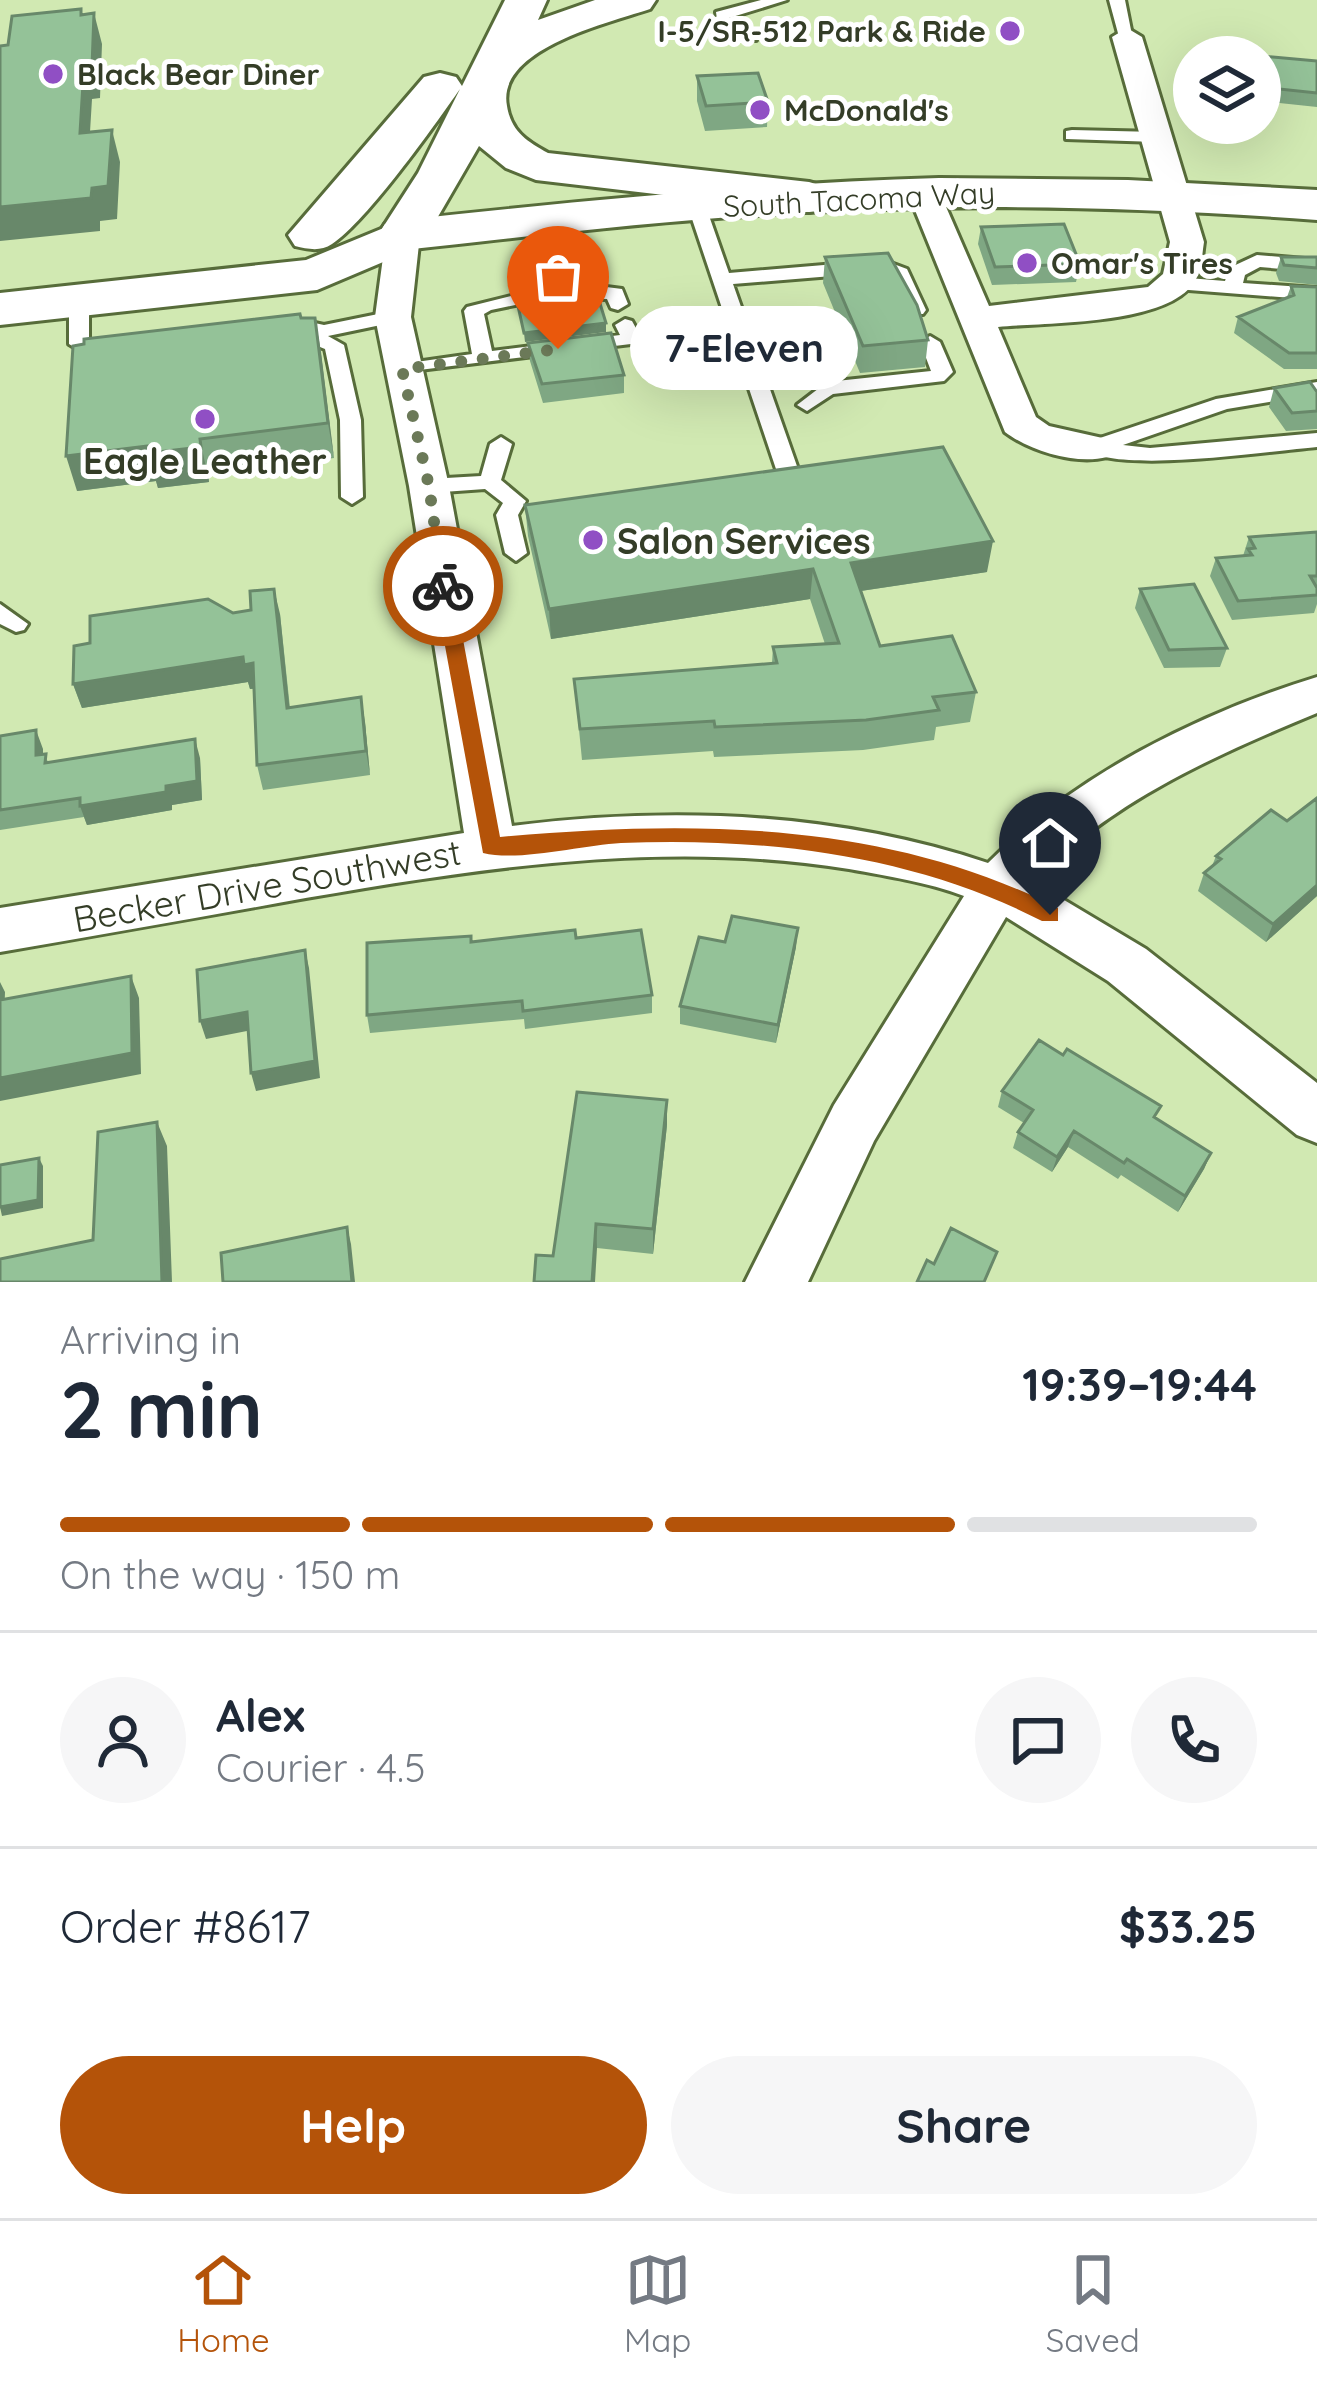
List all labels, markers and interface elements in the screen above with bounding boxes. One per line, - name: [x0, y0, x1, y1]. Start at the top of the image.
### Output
- place label: I-5/SR-512 Park & Ride: [658, 12, 986, 50]
- marker: I-5/SR-512 Park & Ride: [997, 18, 1023, 44]
- map controls: [1173, 36, 1281, 144]
- button: layers: [1173, 36, 1281, 144]
- place label: Black Bear Diner: [77, 55, 319, 93]
- marker: Black Bear Diner: [40, 61, 66, 87]
- place label: McDonald's: [784, 91, 949, 129]
- marker: McDonald's: [747, 97, 773, 123]
- street label: South Tacoma Way: [722, 173, 996, 225]
- pin: [507, 226, 609, 349]
- icon: bag: [525, 244, 591, 310]
- place label: Omar's Tires: [1051, 244, 1233, 282]
- marker: Omar's Tires: [1014, 250, 1040, 276]
- callout: 7-Eleven: [630, 307, 858, 391]
- text: 7-Eleven: [664, 323, 824, 372]
- marker: Eagle Leather: [192, 406, 218, 432]
- place label: Eagle Leather: [83, 438, 327, 483]
- place label: Salon Services: [617, 518, 871, 563]
- courier: [383, 526, 503, 646]
- marker: Salon Services: [580, 527, 606, 553]
- icon: bike: [410, 553, 476, 619]
- pin: [999, 792, 1101, 915]
- icon: home: [1017, 810, 1083, 876]
- street label: Becker Drive Southwest: [70, 829, 464, 941]
- text: Arriving in: [60, 1315, 241, 1364]
- text: 19:39–19:44: [1022, 1356, 1257, 1412]
- text: 2 min: [60, 1360, 263, 1458]
- text: On the way · 150 m: [60, 1550, 400, 1599]
- button: person: [60, 1677, 186, 1803]
- button: chat: [975, 1677, 1101, 1803]
- button: phone: [1131, 1677, 1257, 1803]
- text: Alex: [216, 1687, 305, 1743]
- text: Courier · 4.5: [216, 1743, 425, 1792]
- text: Order #8617: [60, 1898, 311, 1954]
- text: $33.25: [1119, 1898, 1257, 1954]
- button: Help: [60, 2056, 647, 2194]
- button: Share: [671, 2056, 1257, 2194]
- tab: Home: [177, 2247, 270, 2360]
- tab: Map: [624, 2247, 691, 2360]
- tab: Saved: [1046, 2247, 1140, 2360]

